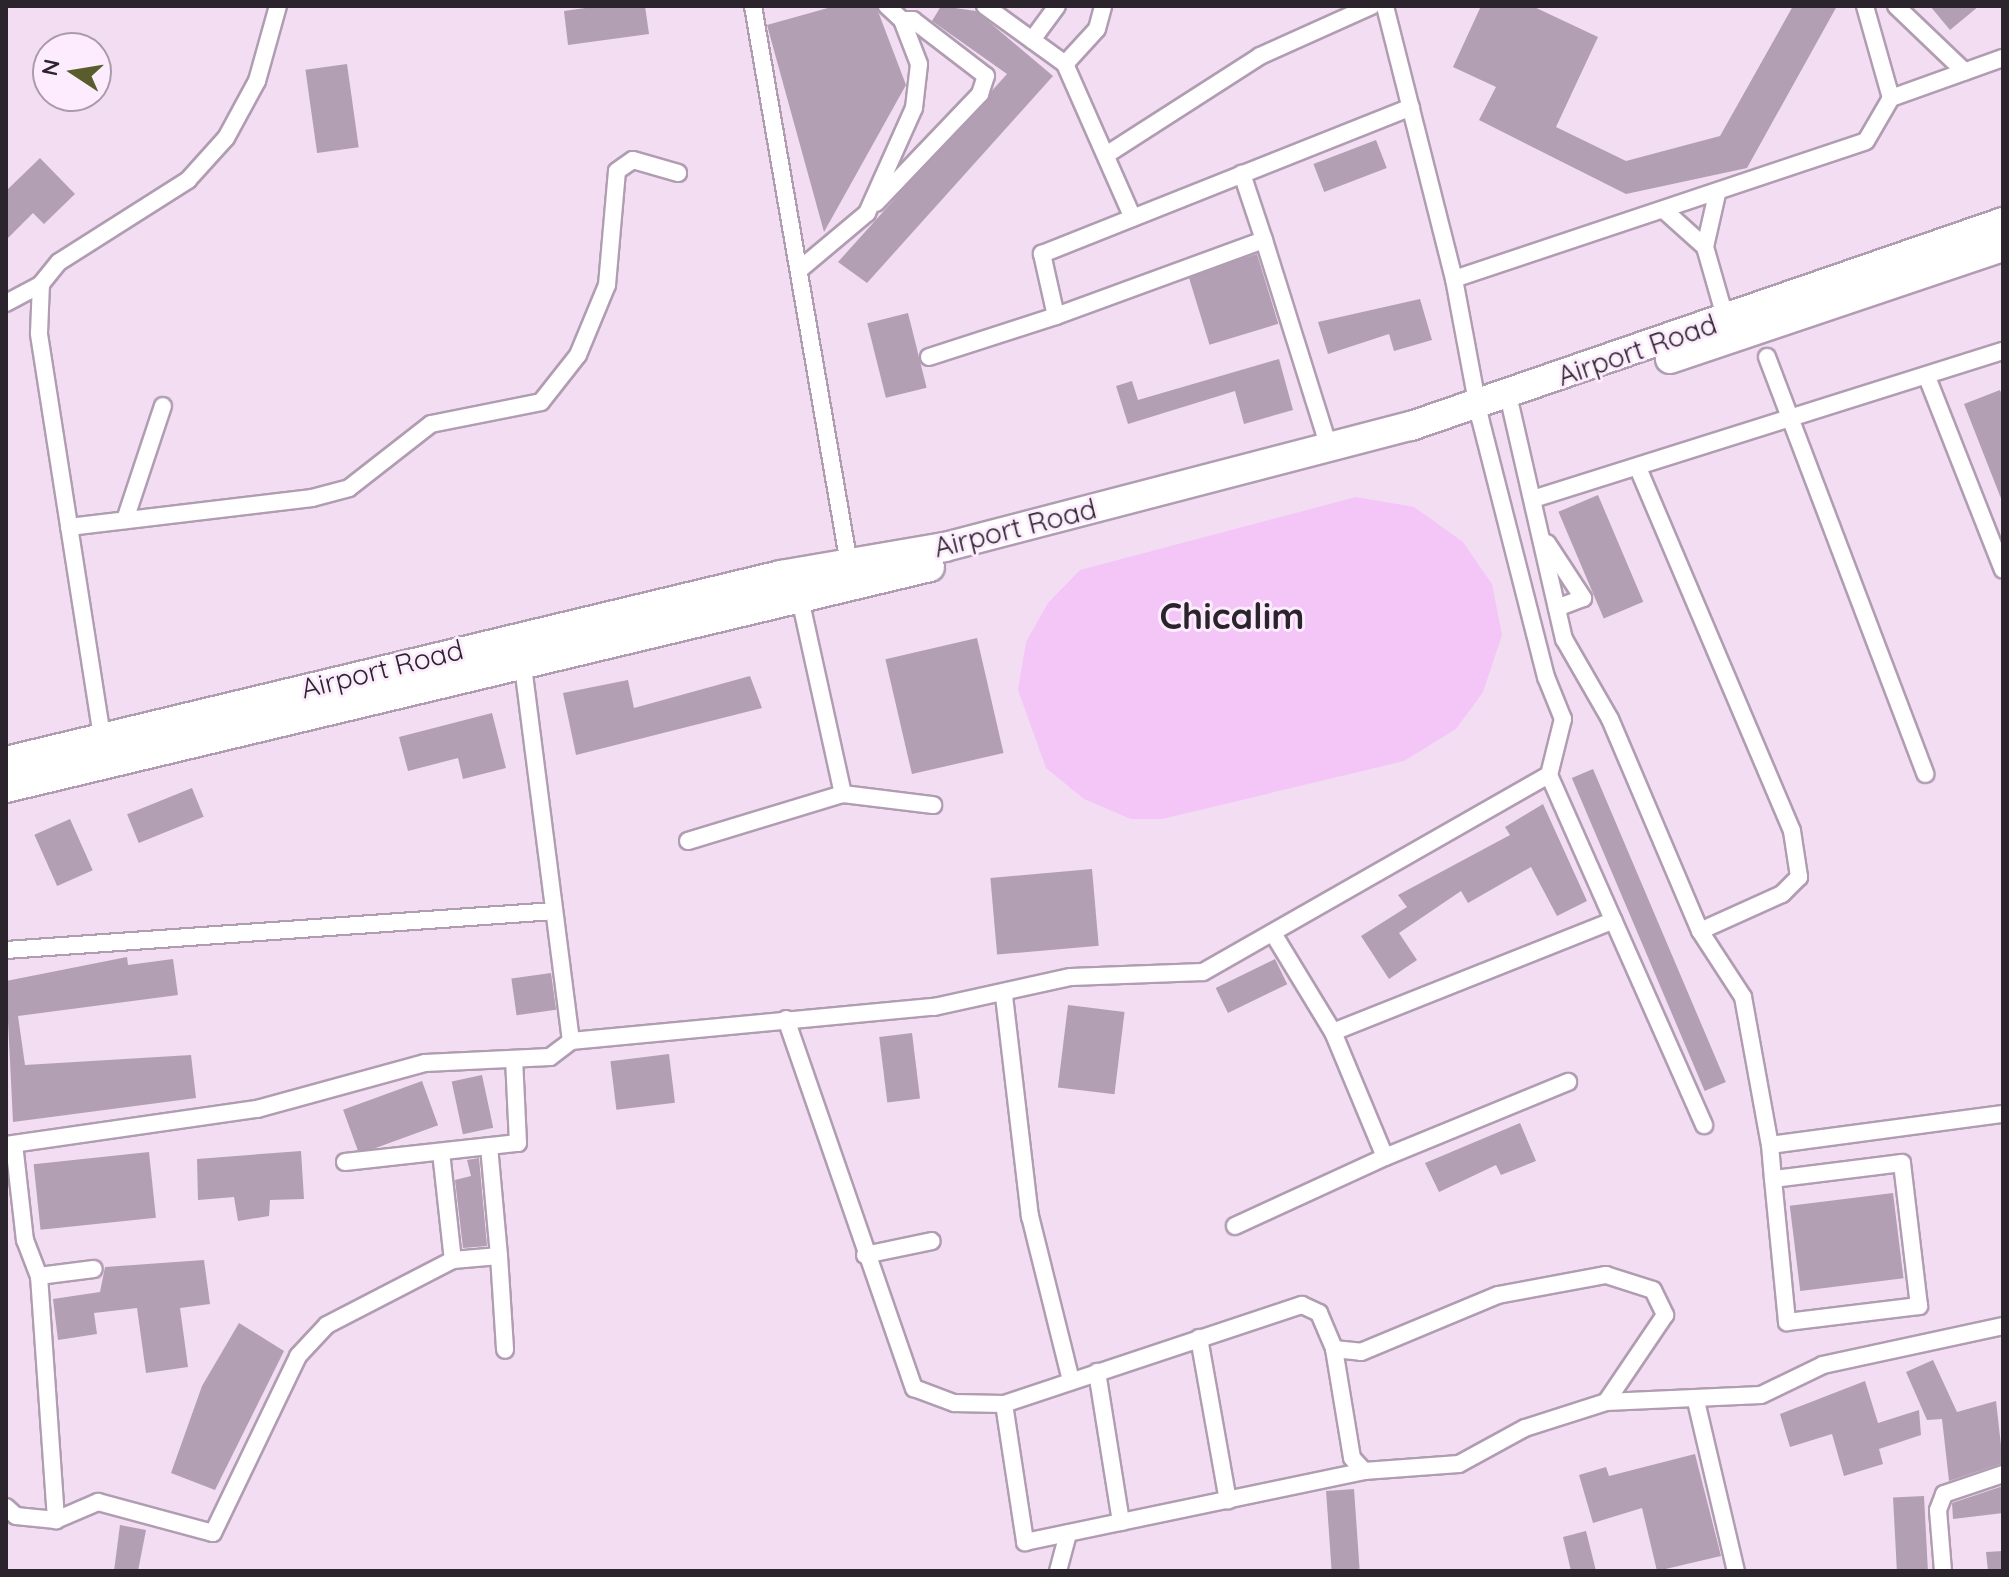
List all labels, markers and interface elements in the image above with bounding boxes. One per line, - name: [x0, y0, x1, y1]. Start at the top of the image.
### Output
- north arrow: [32, 32, 112, 112]
- text: N: [35, 57, 66, 78]
- street label: Airport Road: [1553, 307, 1721, 393]
- street label: Airport Road: [930, 492, 1100, 564]
- district label: Chicalim: [1160, 594, 1304, 638]
- street label: Airport Road: [297, 633, 467, 705]

